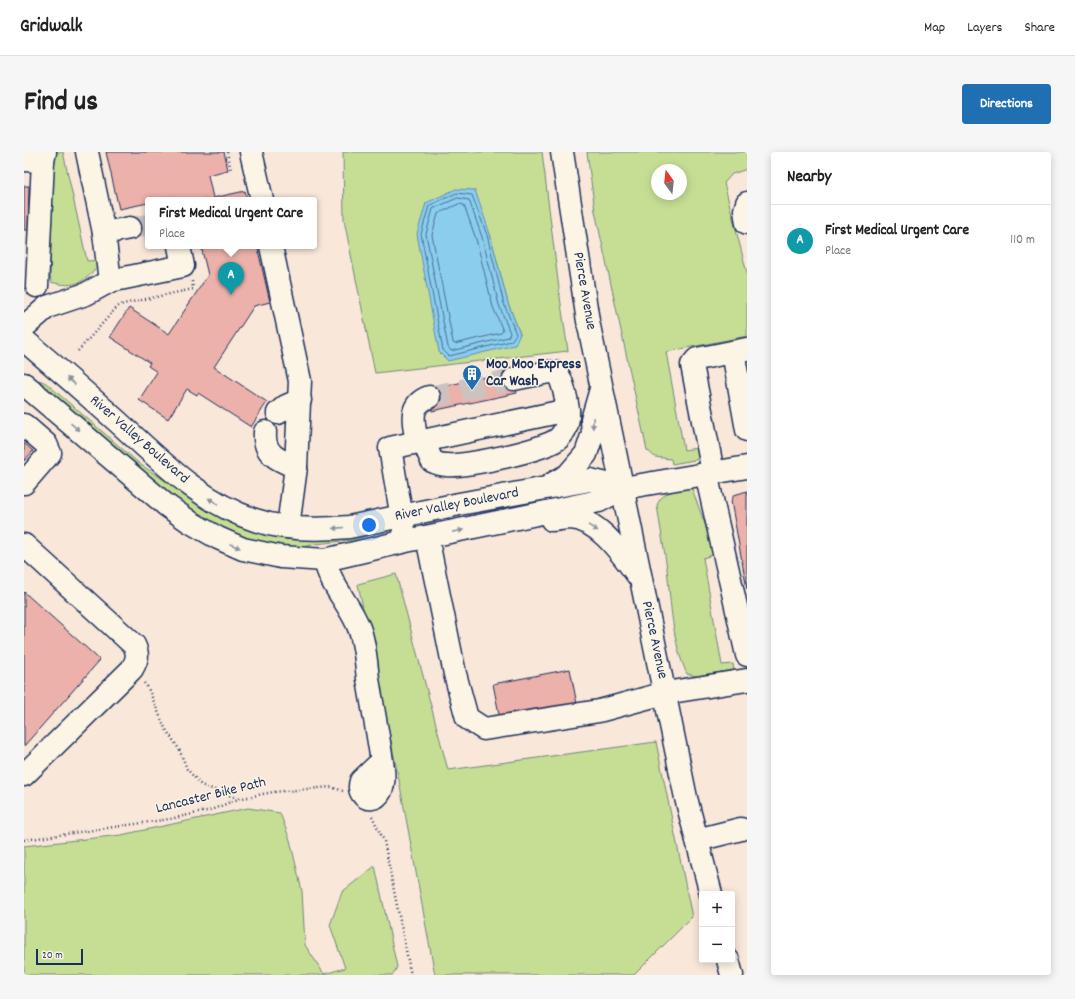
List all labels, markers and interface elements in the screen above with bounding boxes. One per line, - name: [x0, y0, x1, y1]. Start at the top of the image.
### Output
- text: Gridwalk: [20, 14, 83, 41]
- text: Map: [924, 18, 945, 38]
- text: Layers: [967, 18, 1002, 38]
- text: Share: [1024, 18, 1055, 38]
- text: Find us: [24, 84, 98, 124]
- button: Directions: [962, 84, 1051, 124]
- north arrow: [651, 164, 687, 200]
- text: Nearby: [787, 166, 831, 190]
- popup: [145, 197, 317, 249]
- text: First Medical Urgent Care: [159, 203, 303, 225]
- text: First Medical Urgent Care: [825, 220, 969, 242]
- text: Place: [159, 225, 185, 244]
- text: A: [796, 231, 804, 250]
- text: 110 m: [1010, 231, 1035, 250]
- text: Place: [825, 242, 851, 261]
- street label: Pierce Avenue: [566, 250, 602, 332]
- pin: A: [218, 262, 244, 295]
- place label: Moo Moo Express Car Wash: [486, 354, 581, 393]
- building icon: Moo Moo Express Car Wash: [461, 363, 483, 391]
- one-way arrow: [66, 376, 77, 385]
- street label: River Valley Boulevard: [84, 390, 194, 490]
- one-way arrow: [590, 417, 596, 430]
- one-way arrow: [70, 423, 80, 432]
- street label: River Valley Boulevard: [393, 482, 521, 528]
- one-way arrow: [207, 497, 219, 504]
- your location: [359, 515, 379, 535]
- one-way arrow: [587, 524, 599, 531]
- one-way arrow: [332, 525, 344, 531]
- one-way arrow: [452, 527, 464, 533]
- one-way arrow: [230, 543, 242, 549]
- street label: Pierce Avenue: [635, 599, 673, 681]
- street label: Lancaster Bike Path: [154, 772, 269, 820]
- map controls: [699, 891, 735, 963]
- button: +: [699, 891, 735, 927]
- button: −: [699, 927, 735, 963]
- scale bar: [36, 947, 83, 966]
- text: 20 m: [42, 948, 63, 964]

